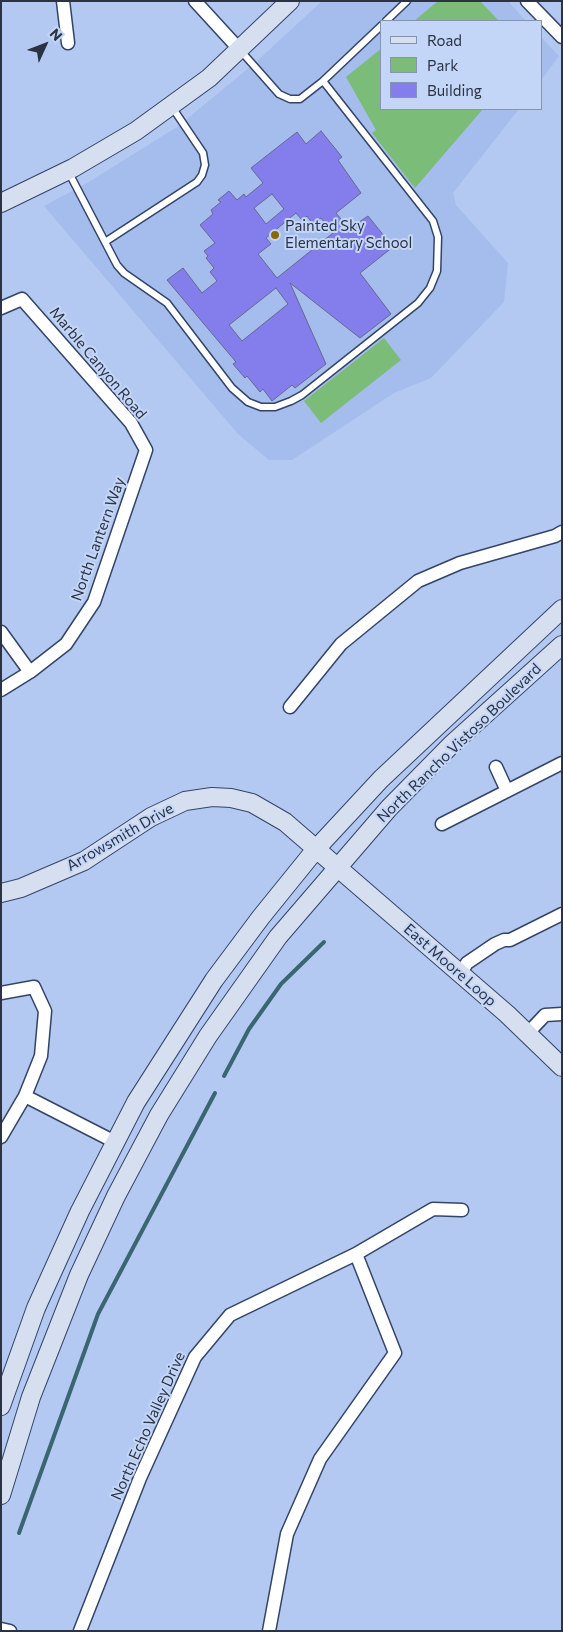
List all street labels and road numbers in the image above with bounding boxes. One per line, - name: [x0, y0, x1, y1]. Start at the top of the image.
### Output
- street label: Marble Canyon Road: [46, 303, 150, 423]
- street label: North Lantern Way: [67, 475, 129, 603]
- street label: North Rancho Vistoso Boulevard: [373, 660, 545, 826]
- street label: Arrowsmith Drive: [63, 799, 177, 875]
- street label: East Moore Loop: [400, 920, 500, 1010]
- street label: North Echo Valley Drive: [107, 1349, 189, 1503]

